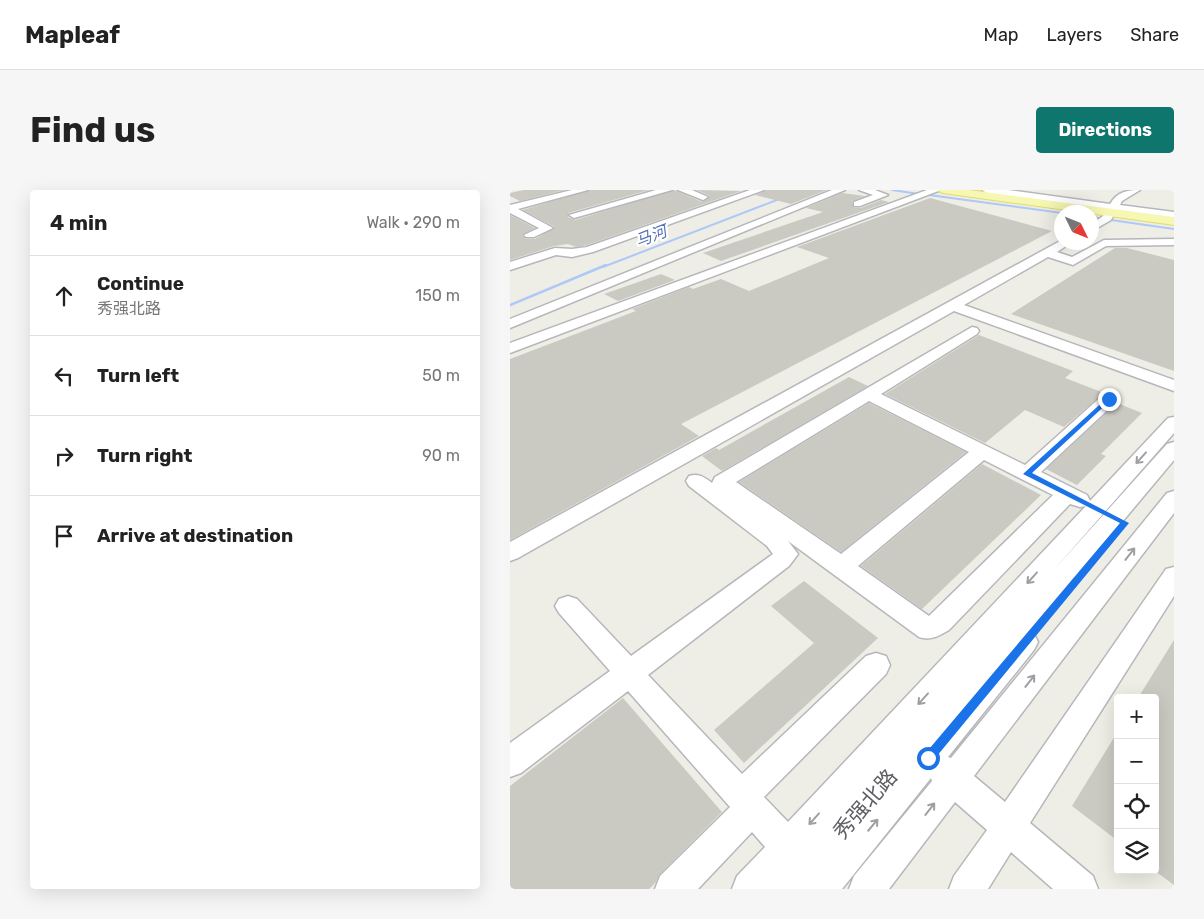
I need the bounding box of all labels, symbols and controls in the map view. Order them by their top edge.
text: Mapleaf [25,21,120,49]
text: Map [984,24,1019,46]
text: Layers [1047,24,1102,46]
text: Share [1130,24,1179,46]
button: Directions [1036,107,1174,153]
text: Find us [30,109,155,151]
north arrow [1054,205,1099,250]
text: 4 min [50,210,108,235]
text: Walk · 290 m [366,213,460,232]
water label: 马河 [633,220,672,251]
text: Continue [97,272,184,295]
icon: ahead [50,282,78,310]
text: 150 m [415,286,460,305]
text: 秀强北路 [97,299,161,318]
icon: left [50,362,78,390]
text: Turn left [97,364,179,387]
text: 50 m [422,366,460,385]
route end [1098,388,1121,411]
icon: right [50,442,78,470]
text: Turn right [97,444,192,467]
text: 90 m [422,446,460,465]
one-way arrow [1135,452,1147,465]
icon: arrive [50,522,78,550]
text: Arrive at destination [97,524,293,547]
one-way arrow [1125,547,1136,560]
one-way arrow [1026,572,1038,585]
one-way arrow [1024,675,1035,688]
one-way arrow [917,692,929,705]
map controls [1114,694,1159,874]
button: + [1114,694,1159,739]
button: − [1114,739,1159,784]
route start [917,747,940,770]
street label: 秀强北路 [828,764,902,844]
button: locate [1114,784,1159,829]
one-way arrow [924,803,935,816]
one-way arrow [808,813,819,826]
one-way arrow [867,818,879,831]
button: layers [1114,829,1159,874]

